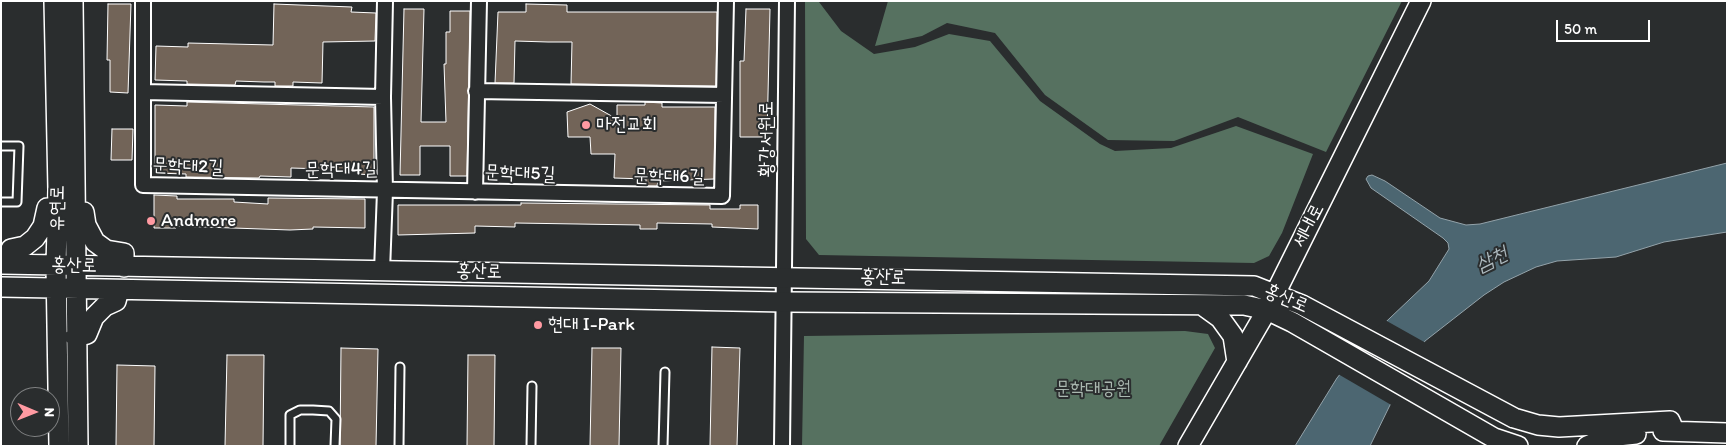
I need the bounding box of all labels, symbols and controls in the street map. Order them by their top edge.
scale bar [1558,10,1652,42]
text: 50 m [1564,20,1597,38]
street label: 황강서원로 [756,101,778,177]
place label: 마전교회 [596,114,657,136]
marker: 마전교회 [580,119,592,131]
street label: 문학대2길 [152,154,224,180]
street label: 문학대4길 [305,158,377,182]
street label: 문학대5길 [484,161,556,187]
street label: 문학대6길 [633,165,705,189]
street label: 유연로 [46,185,70,231]
street label: 세내로 [1288,200,1330,252]
place label: Andmore [161,210,236,232]
marker: Andmore [145,215,157,227]
water label: 삼천 [1472,242,1512,278]
street label: 홍산로 [51,254,97,278]
street label: 홍산로 [456,260,502,284]
street label: 홍산로 [860,266,906,290]
street label: 홍산로 [1260,280,1312,318]
place label: 현대 I-Park [548,314,635,336]
marker: 현대 I-Park [532,319,544,331]
park label: 문학대공원 [1055,378,1131,400]
north arrow [10,387,60,437]
text: N [41,407,58,417]

